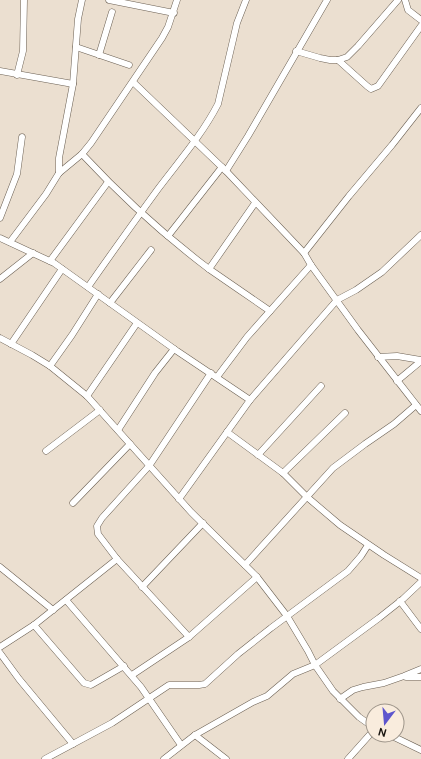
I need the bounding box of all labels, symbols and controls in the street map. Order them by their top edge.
north arrow [365,703,405,743]
text: N [376,725,388,740]

